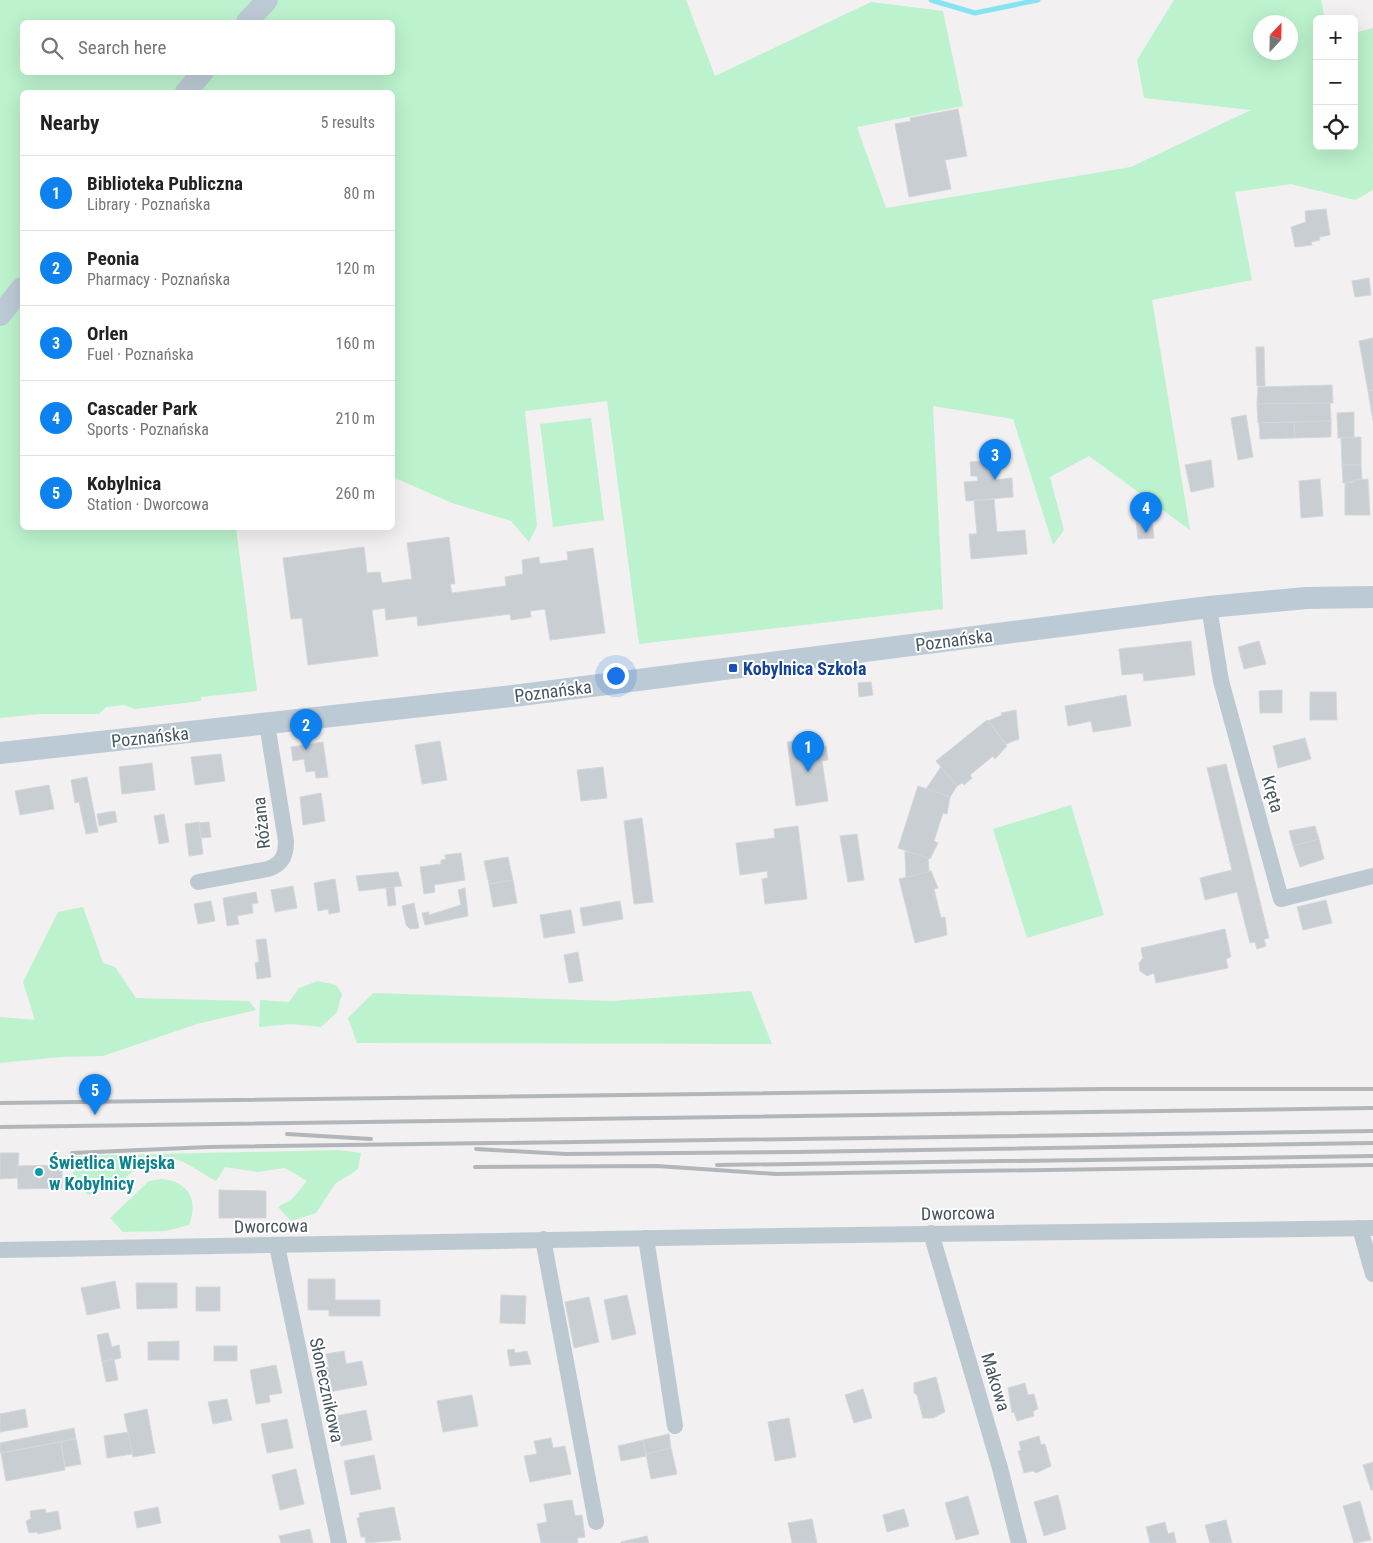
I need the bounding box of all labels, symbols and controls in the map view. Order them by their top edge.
north arrow [1253,15,1298,60]
map controls [1313,15,1358,150]
button: + [1313,15,1358,60]
search box [20,20,395,75]
icon: search [38,34,66,62]
text: Search here [78,36,166,59]
button: − [1313,60,1358,105]
button: locate [1313,105,1358,150]
text: Nearby [40,111,99,135]
text: 5 results [320,113,375,132]
text: Biblioteka Publiczna [87,172,243,195]
text: 1 [52,184,60,203]
text: 80 m [343,184,375,203]
text: Library · Poznańska [87,195,210,214]
text: Peonia [87,247,139,270]
text: 2 [52,259,60,278]
text: 120 m [336,259,375,278]
text: Pharmacy · Poznańska [87,270,230,289]
text: Orlen [87,322,128,345]
text: 3 [52,334,60,353]
text: 160 m [336,334,375,353]
text: Fuel · Poznańska [87,345,194,364]
text: Cascader Park [87,397,197,420]
text: 4 [52,409,60,428]
text: 210 m [336,409,375,428]
text: Sports · Poznańska [87,420,209,439]
pin: 3 [979,439,1011,480]
text: Kobylnica [87,472,161,495]
text: 5 [52,484,60,503]
text: 260 m [336,484,375,503]
pin: 4 [1130,492,1162,533]
text: Station · Dworcowa [87,495,209,514]
street label: Poznańska [914,625,994,655]
place label: Kobylnica Szkoła [743,658,866,679]
marker: Kobylnica Szkoła [727,662,739,674]
your location [603,663,629,689]
street label: Poznańska [513,676,593,706]
pin: 2 [290,709,322,750]
street label: Poznańska [110,722,190,752]
pin: 1 [792,731,824,772]
street label: Kręta [1258,773,1288,815]
street label: Różana [248,796,274,850]
pin: 5 [79,1074,111,1115]
place label: Świetlica Wiejska w Kobylnicy [49,1152,175,1194]
marker: Świetlica Wiejska w Kobylnicy [33,1166,45,1178]
street label: Dworcowa [921,1202,995,1224]
street label: Dworcowa [234,1215,308,1237]
street label: Słonecznikowa [306,1336,348,1444]
street label: Makowa [977,1350,1015,1414]

